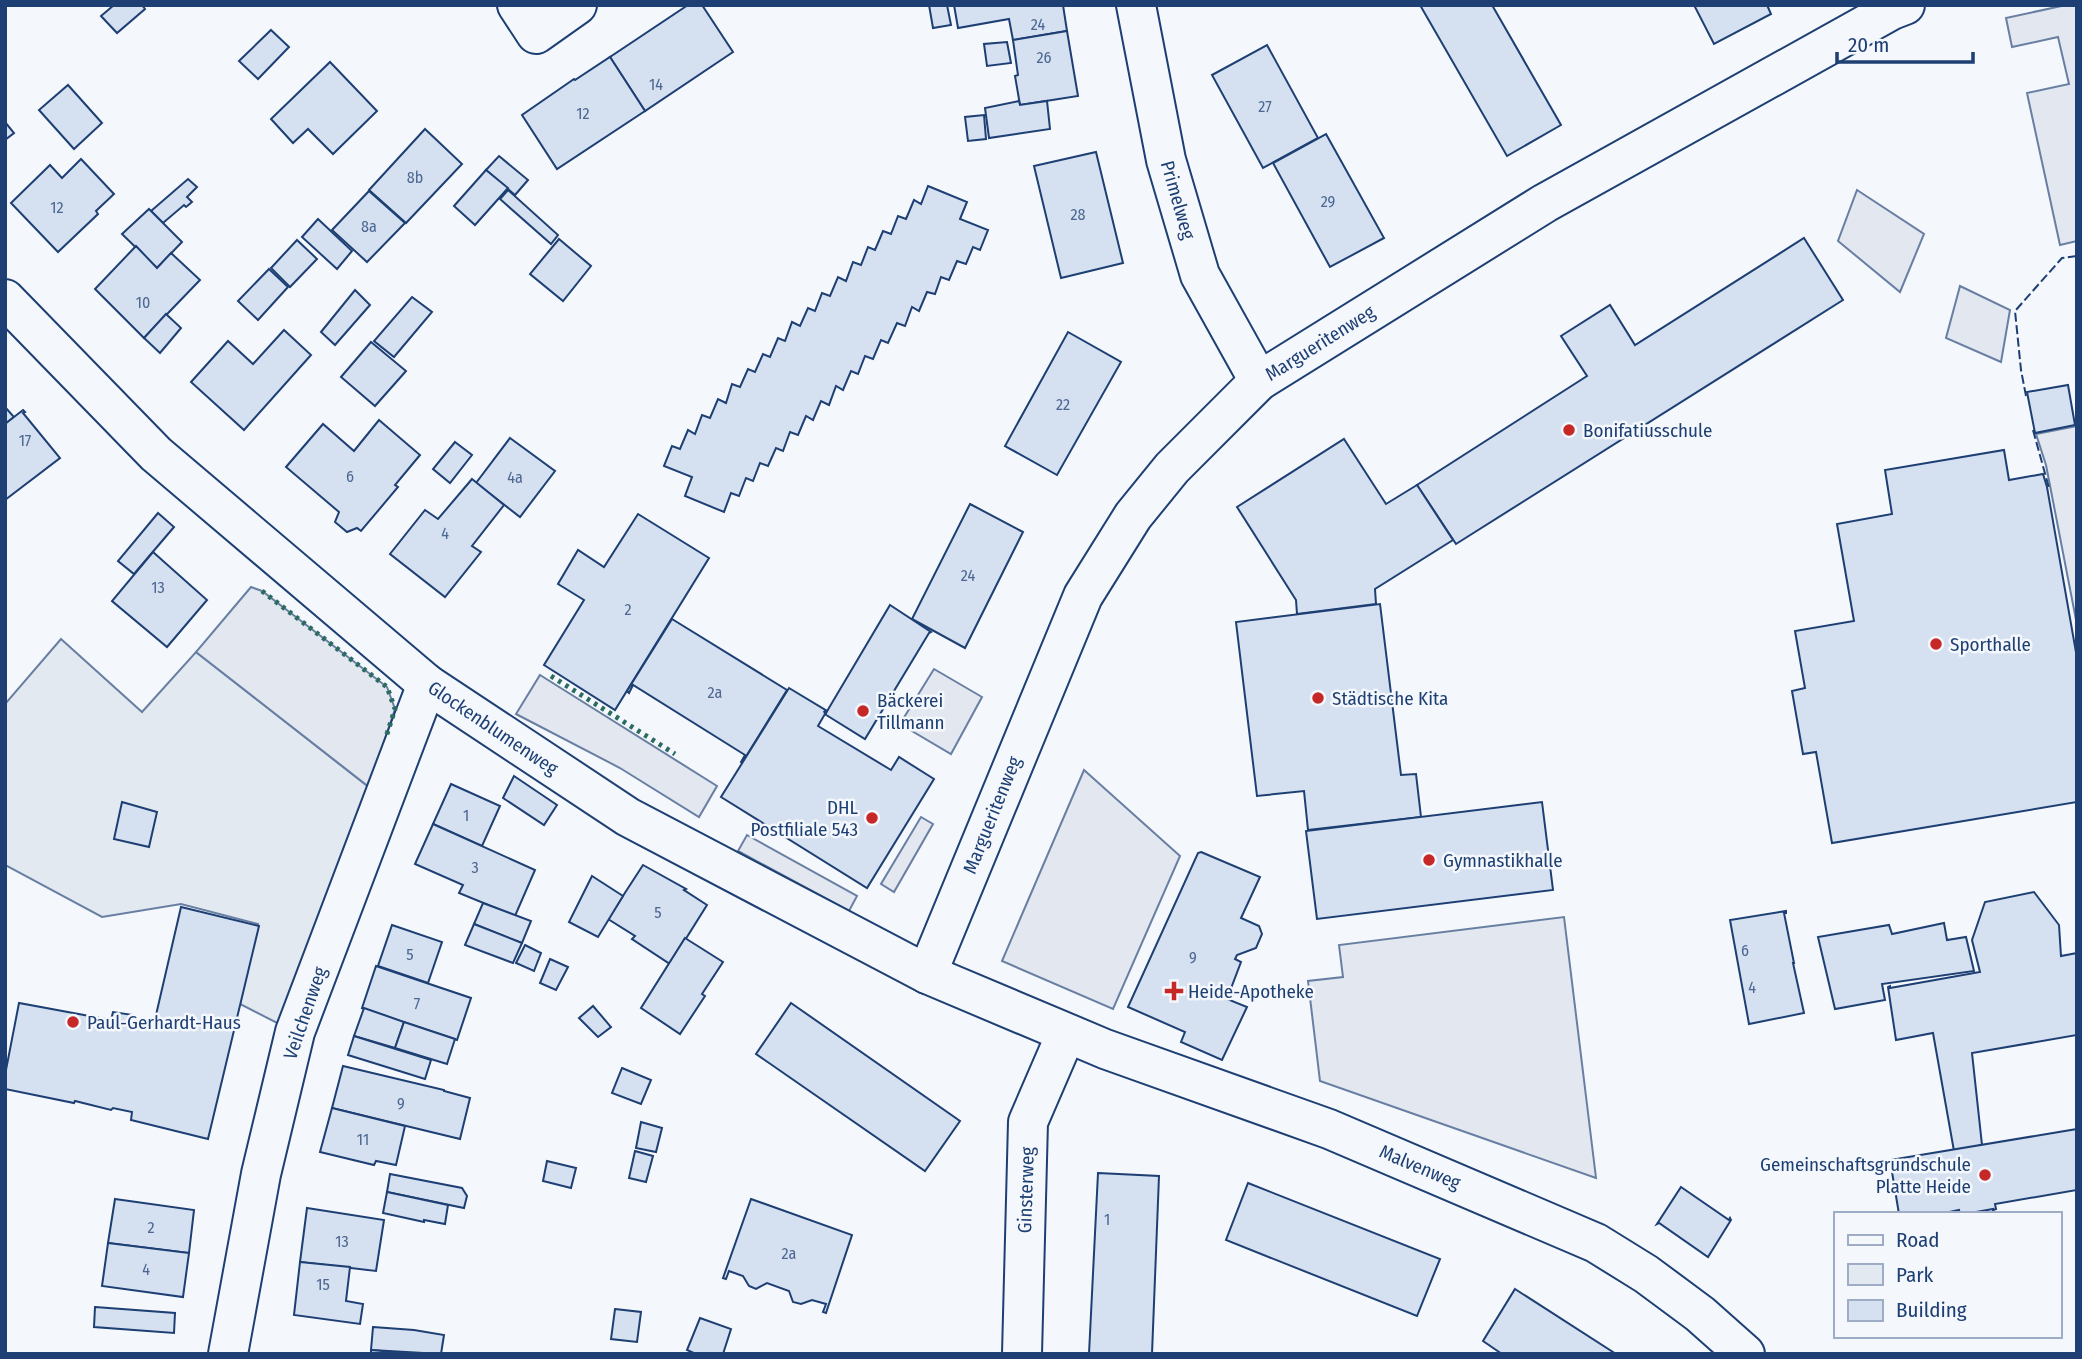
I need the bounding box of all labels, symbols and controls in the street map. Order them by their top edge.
house number: 24 [1031,15,1045,34]
scale bar [1837,21,1974,65]
text: 20 m [1848,32,1889,58]
house number: 26 [1037,48,1052,67]
house number: 14 [649,75,663,94]
house number: 27 [1258,97,1272,116]
house number: 12 [576,104,590,123]
street label: Primelweg [1156,158,1200,242]
house number: 8b [407,168,423,187]
house number: 29 [1321,192,1336,211]
house number: 12 [50,198,64,217]
house number: 28 [1070,205,1086,224]
house number: 8a [361,217,377,236]
house number: 10 [136,293,150,312]
street label: Margueritenweg [1261,300,1379,386]
house number: 22 [1056,395,1070,414]
place label: Bonifatiusschule [1583,419,1712,442]
marker: Bonifatiusschule [1561,422,1577,438]
house number: 17 [19,431,32,450]
house number: 6 [346,467,354,486]
house number: 4a [507,468,523,487]
house number: 4 [441,524,449,543]
house number: 24 [961,566,975,585]
house number: 13 [151,578,165,597]
house number: 2 [624,600,632,619]
place label: Sporthalle [1950,633,2031,656]
marker: Sporthalle [1928,636,1944,652]
street label: Glockenblumenweg [424,676,562,780]
house number: 2a [708,683,723,702]
place label: Städtische Kita [1332,687,1448,710]
place label: Bäckerei Tillmann [877,689,945,734]
marker: Städtische Kita [1310,690,1326,706]
marker: Bäckerei Tillmann [855,703,871,719]
street label: Margueritenweg [958,753,1026,877]
place label: DHL Postfiliale 543 [750,796,859,841]
house number: 1 [463,806,469,825]
marker: DHL Postfiliale 543 [864,810,880,826]
place label: Gymnastikhalle [1443,849,1563,872]
marker: Gymnastikhalle [1421,852,1437,868]
house number: 3 [471,858,479,877]
house number: 5 [654,903,662,922]
house number: 6 [1741,941,1749,960]
house number: 5 [406,945,414,964]
house number: 9 [1189,948,1197,967]
street label: Veilchenweg [278,964,332,1062]
house number: 4 [1748,978,1756,997]
place label: Heide-Apotheke [1188,980,1314,1003]
marker: Heide-Apotheke [1166,983,1182,999]
house number: 7 [414,994,421,1013]
place label: Paul-Gerhardt-Haus [87,1011,241,1034]
marker: Paul-Gerhardt-Haus [65,1014,81,1030]
house number: 9 [397,1094,405,1113]
house number: 11 [357,1130,369,1149]
street label: Malvenweg [1376,1140,1464,1194]
street label: Ginsterweg [1013,1146,1039,1234]
place label: Gemeinschaftsgrundschule Platte Heide [1760,1153,1971,1198]
marker: Gemeinschaftsgrundschule Platte Heide [1977,1167,1993,1183]
house number: 1 [1104,1210,1110,1229]
legend [1834,1212,2061,1338]
house number: 2 [147,1218,155,1237]
text: Road [1896,1227,1940,1253]
house number: 13 [335,1232,349,1251]
house number: 2a [782,1244,797,1263]
house number: 4 [142,1260,150,1279]
text: Park [1896,1262,1934,1288]
house number: 15 [316,1275,330,1294]
text: Building [1896,1297,1967,1323]

